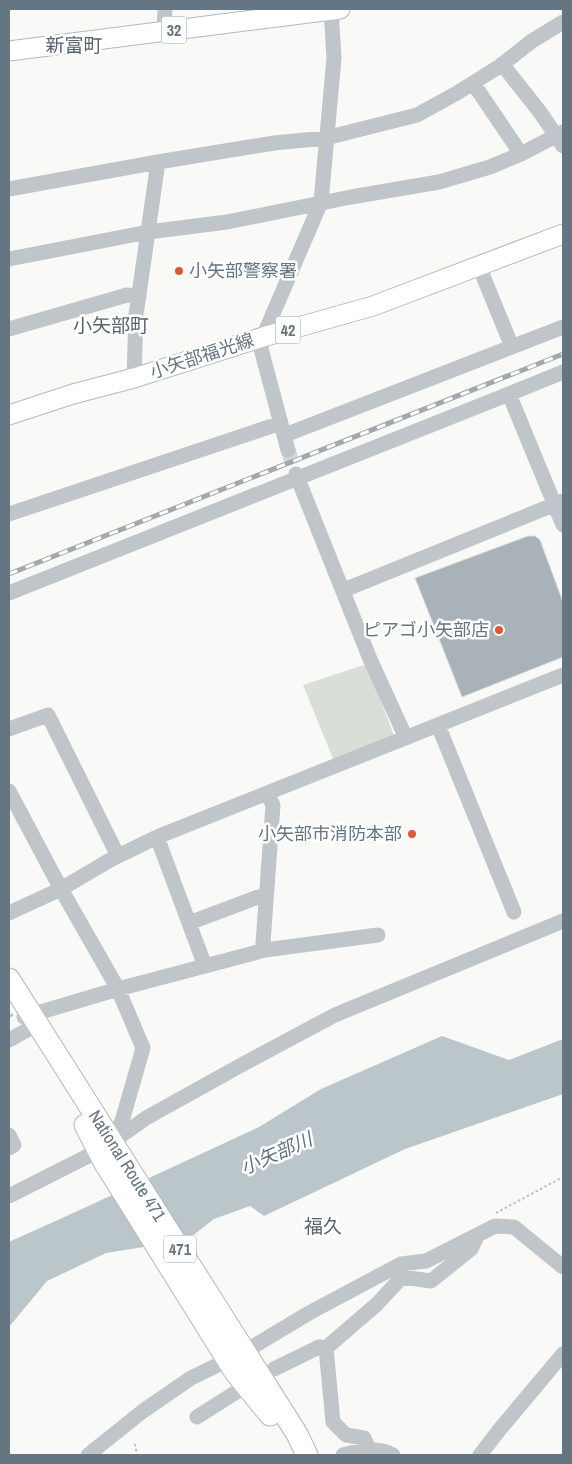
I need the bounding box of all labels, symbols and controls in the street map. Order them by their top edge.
road number: 32 [162,16,186,44]
district label: 新富町 [45,32,103,58]
place label: 小矢部警察署 [189,258,297,283]
marker: 小矢部警察署 [173,265,185,277]
district label: 小矢部町 [73,312,149,338]
road number: 42 [276,316,300,344]
street label: 小矢部福光線 [147,327,257,384]
place label: ピアゴ小矢部店 [363,617,489,642]
marker: ピアゴ小矢部店 [493,624,505,636]
place label: 小矢部市消防本部 [258,821,402,846]
marker: 小矢部市消防本部 [406,828,418,840]
street label: National Route 471 [83,1105,173,1227]
water label: 小矢部川 [236,1125,318,1180]
district label: 福久 [304,1213,342,1239]
road number: 471 [164,1236,196,1262]

